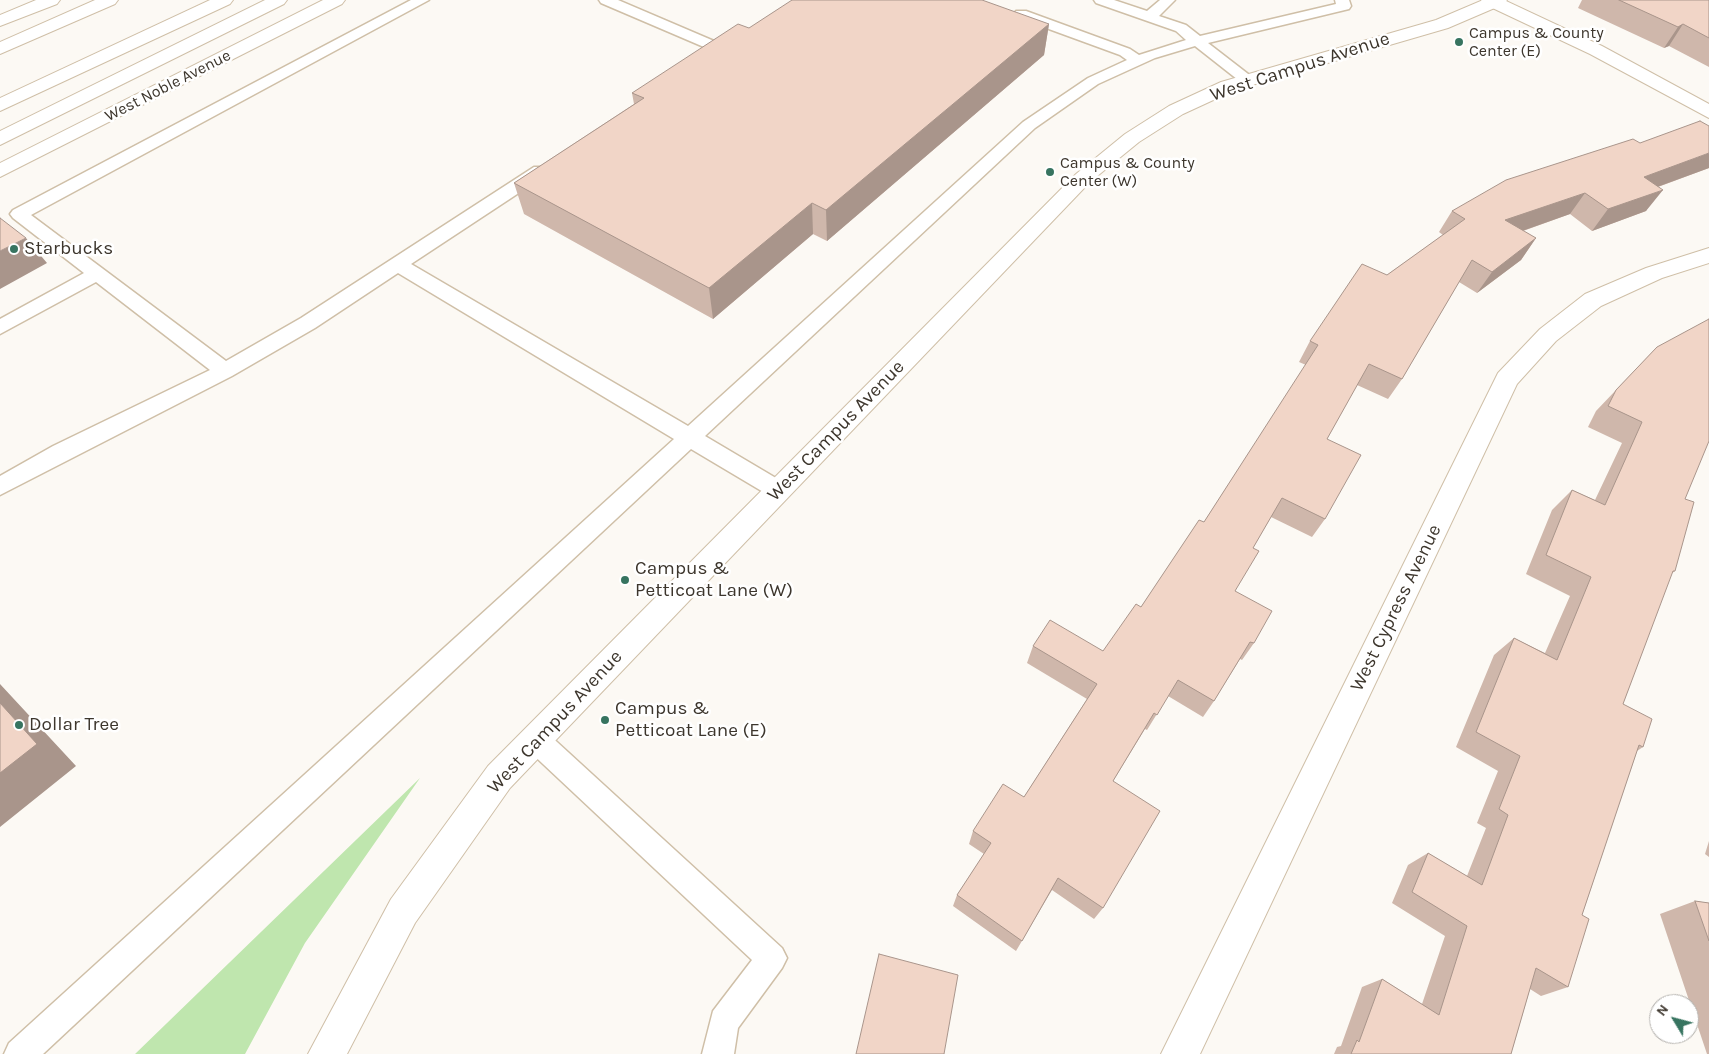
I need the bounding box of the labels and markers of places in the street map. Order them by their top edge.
place label: Campus & County Center (E) [1469,23,1604,61]
marker: Campus & County Center (E) [1453,36,1465,48]
place label: Campus & County Center (W) [1060,153,1195,191]
marker: Campus & County Center (W) [1044,166,1056,178]
place label: Starbucks [24,238,113,260]
marker: Starbucks [8,243,20,255]
place label: Campus & Petticoat Lane (W) [635,558,793,602]
marker: Campus & Petticoat Lane (W) [619,574,631,586]
place label: Campus & Petticoat Lane (E) [615,698,767,742]
place label: Dollar Tree [29,714,119,736]
marker: Campus & Petticoat Lane (E) [599,714,611,726]
marker: Dollar Tree [13,719,25,731]

